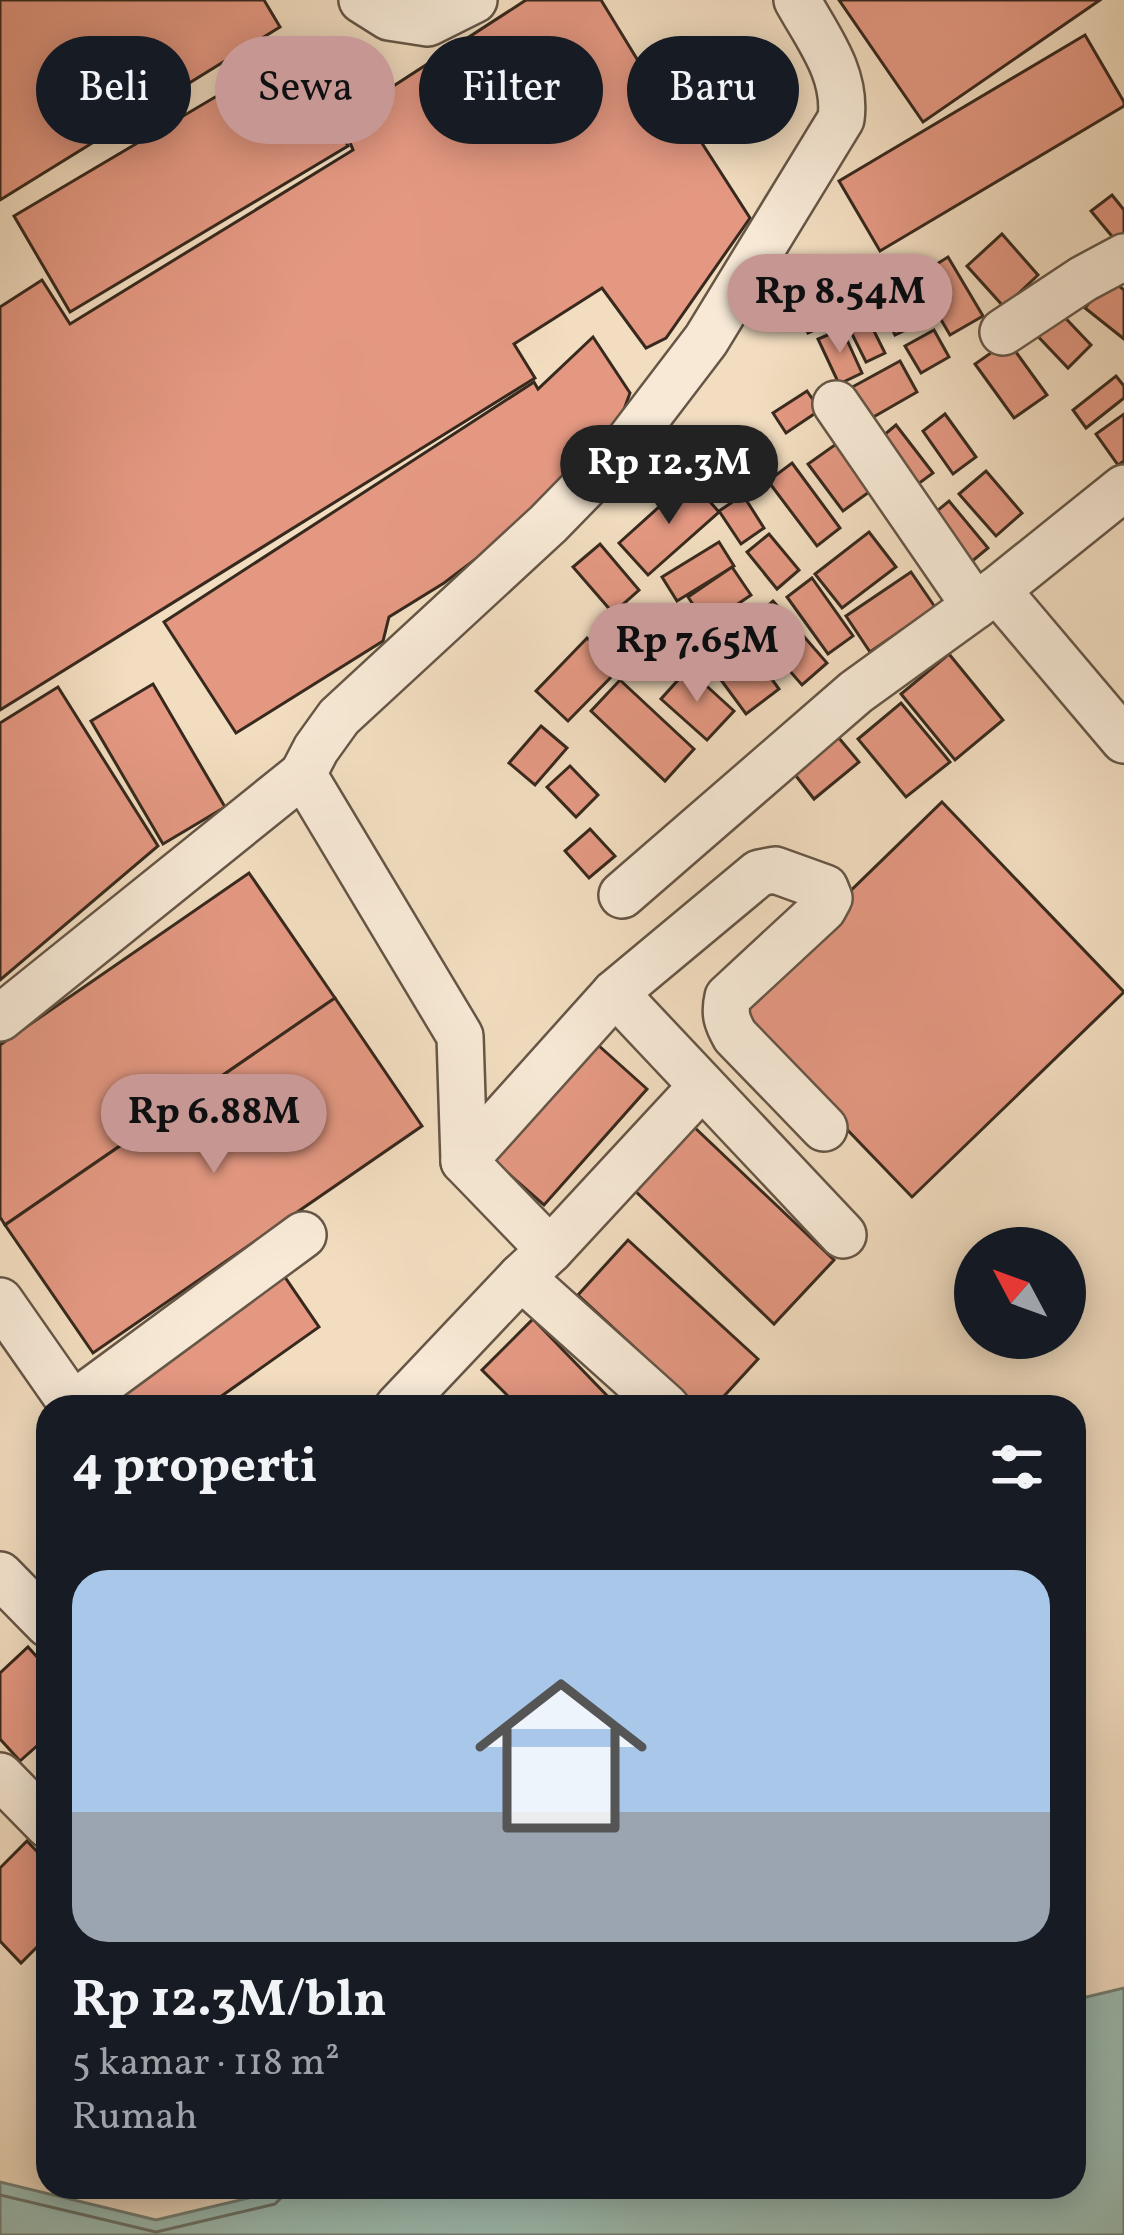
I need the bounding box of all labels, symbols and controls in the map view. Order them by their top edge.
chip: Beli [36,36,191,144]
chip: Sewa [215,36,395,144]
chip: Filter [419,36,603,144]
chip: Baru [627,36,799,144]
pin: Rp 8.54M [716,254,964,356]
text: Rp 8.54M [754,266,926,320]
pin: Rp 12.3M [545,425,793,527]
text: Rp 12.3M [587,437,751,491]
pin: Rp 7.65M [573,603,821,705]
text: Rp 7.65M [615,615,779,669]
pin: Rp 6.88M [90,1074,338,1176]
text: Rp 6.88M [128,1086,300,1140]
north arrow [954,1227,1086,1359]
map controls [954,1227,1086,1359]
text: 4 properti [72,1432,318,1503]
icon: filters [984,1434,1050,1500]
icon: home [453,1648,669,1864]
text: Rp 12.3M/bln [72,1966,387,2037]
text: 5 kamar · 118 m² [72,2037,340,2091]
text: Rumah [72,2091,198,2145]

